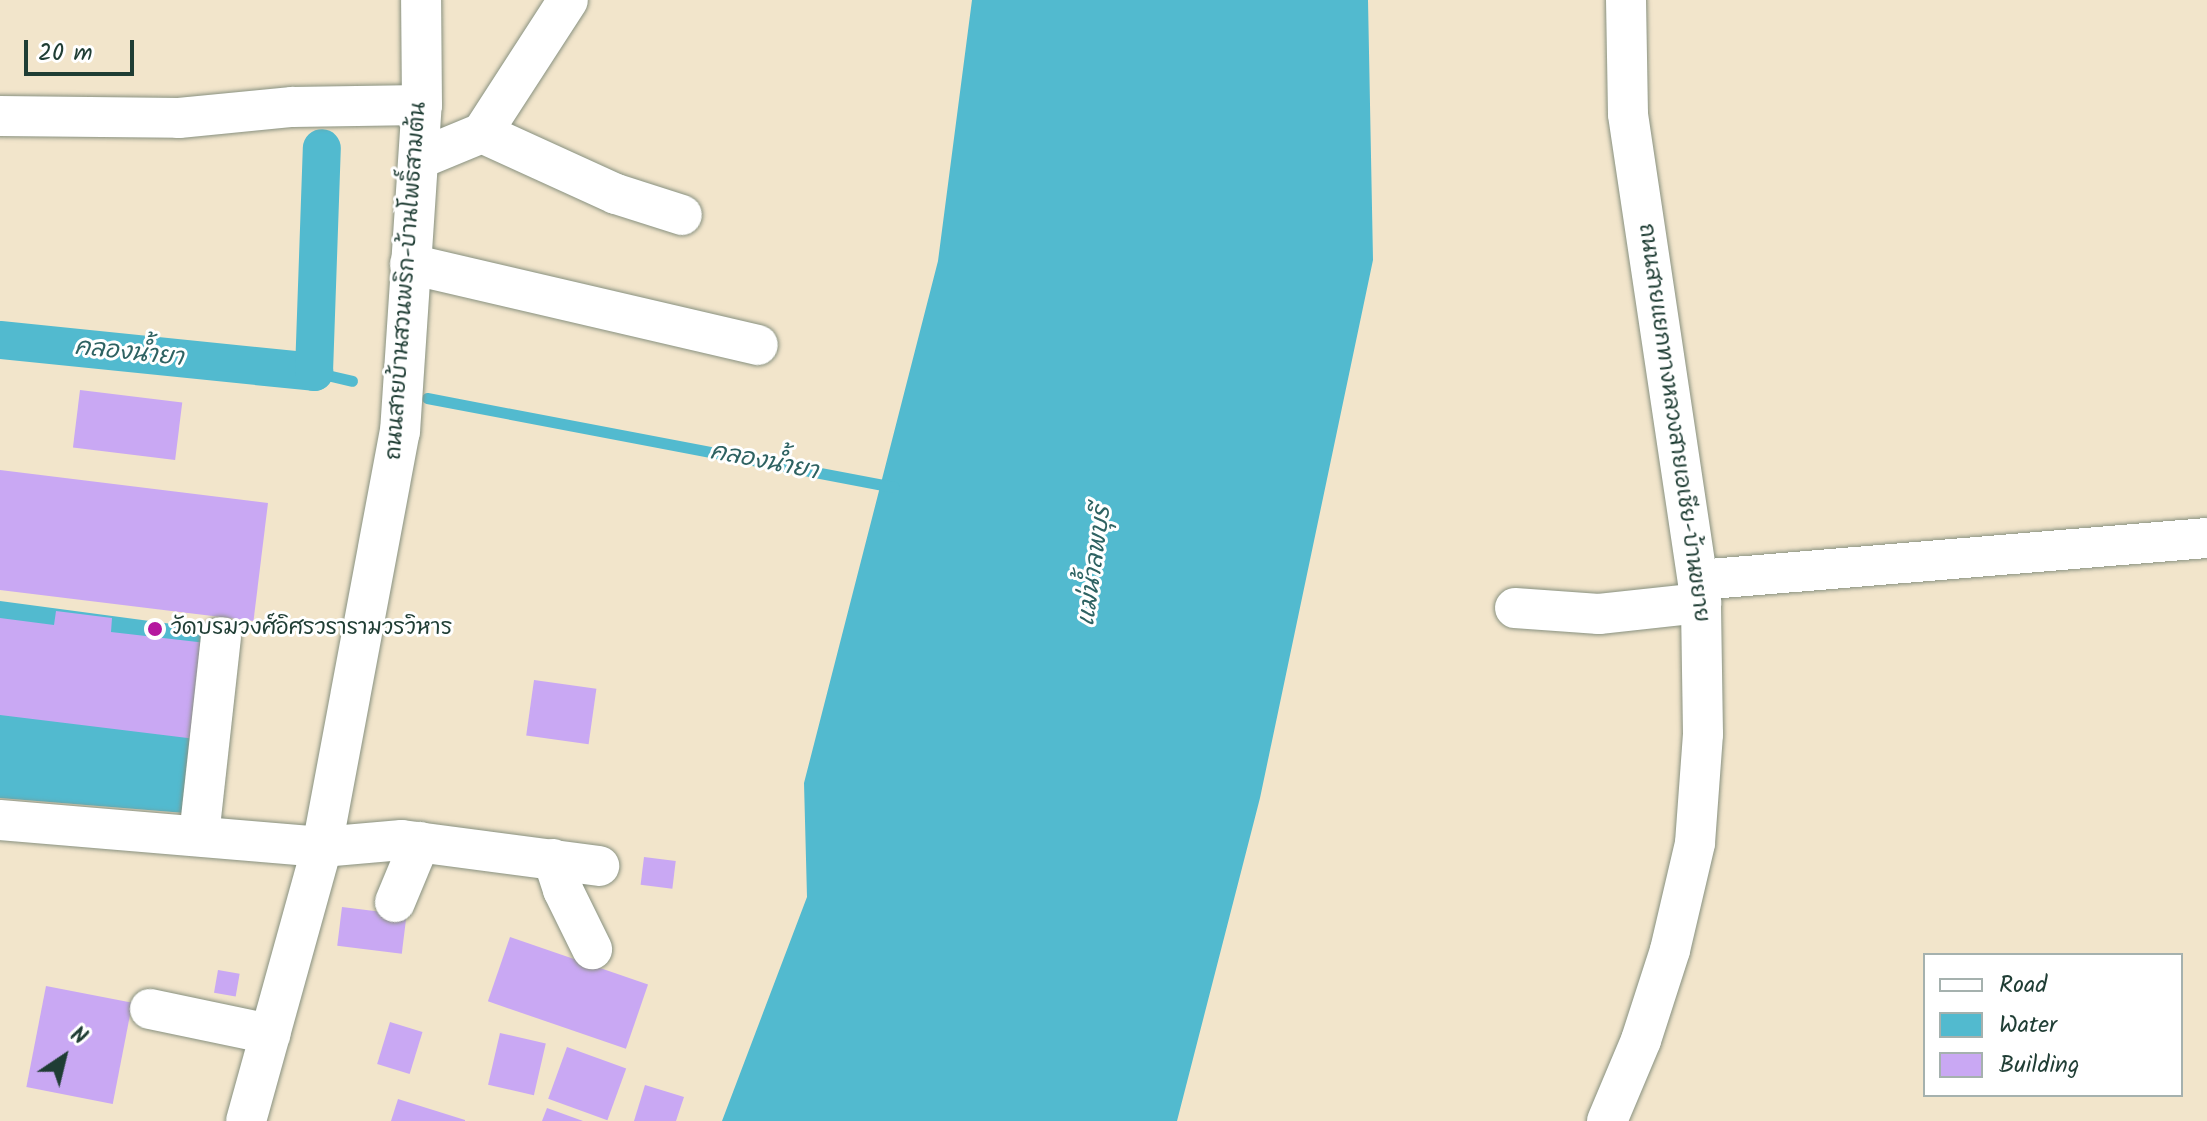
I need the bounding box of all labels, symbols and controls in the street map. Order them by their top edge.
scale bar [28,24,138,74]
text: 20 m [38,34,93,73]
street label: ถนนสายบ้านสวนพริก-บ้านโพธิ์สามต้น [381,101,433,461]
street label: ถนนสายแยกทางหลวงสายเอเชีย-บ้านขยาย [1632,222,1714,624]
water label: คลองน้ำยา [73,333,185,373]
water label: คลองน้ำยา [708,437,820,487]
water label: แม่น้ำลพบุรี [1072,504,1118,628]
place label: วัดบรมวงศ์อิศรวรารามวรวิหาร [171,616,452,642]
marker: วัดบรมวงศ์อิศรวรารามวรวิหาร [146,620,164,638]
legend [1923,953,2183,1097]
text: Road [1999,966,2047,1005]
text: Water [1999,1006,2057,1045]
north arrow [24,1017,104,1097]
text: N [62,1019,94,1055]
text: Building [1999,1046,2079,1085]

